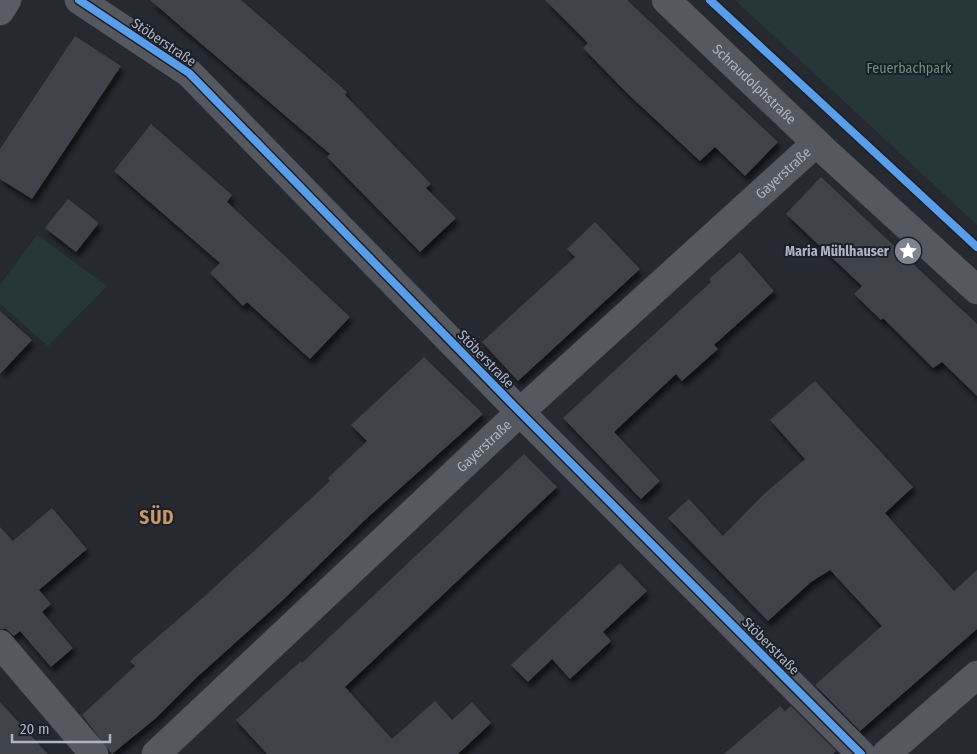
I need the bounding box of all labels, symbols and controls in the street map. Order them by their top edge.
street label: Stöberstraße [128,15,199,70]
street label: Schraudolphstraße [709,41,799,128]
park label: Feuerbachpark [867,60,952,77]
street label: Gayerstraße [752,144,815,203]
place icon: Maria Mühlhauser [893,236,923,266]
place label: Maria Mühlhauser [785,243,890,260]
street label: Stöberstraße [454,327,518,392]
street label: Gayerstraße [453,416,515,476]
district label: SÜD [139,505,175,529]
street label: Stöberstraße [738,614,803,679]
scale bar [12,712,110,744]
text: 20 m [20,720,50,738]

